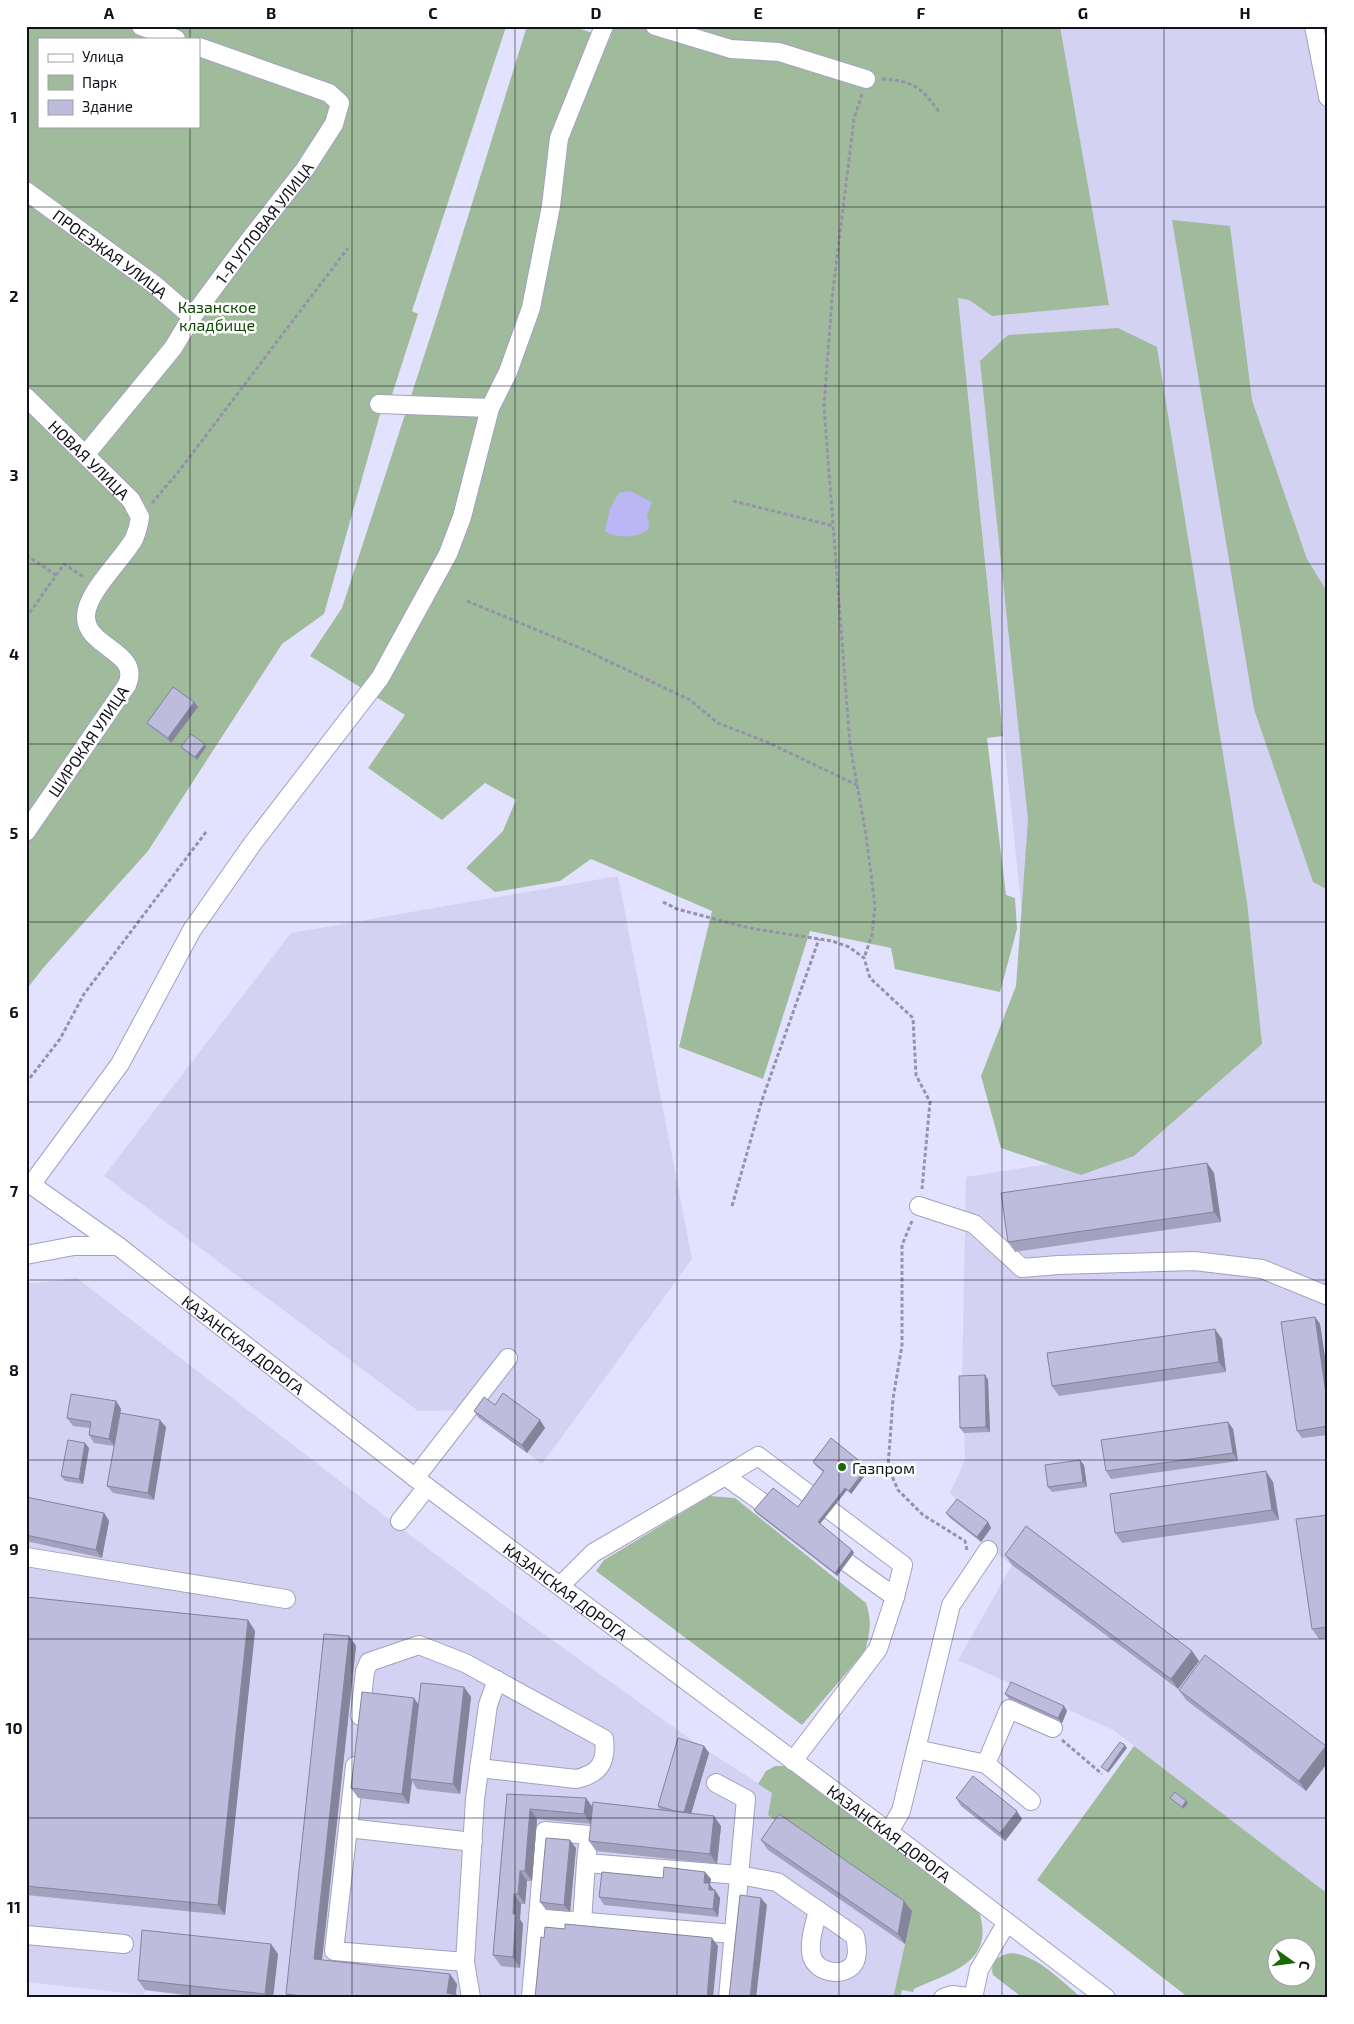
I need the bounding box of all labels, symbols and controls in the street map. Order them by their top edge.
text: A [104,3,115,22]
text: B [266,3,276,22]
text: C [428,3,438,22]
text: D [591,3,602,22]
text: E [753,3,763,22]
text: F [917,3,926,22]
text: G [1078,3,1088,22]
text: H [1239,3,1251,22]
legend [38,38,200,128]
text: Улица [82,47,124,65]
text: Парк [82,73,117,91]
text: Здание [82,97,133,115]
text: 1 [11,107,17,126]
street label: 1-Я УГЛОВАЯ УЛИЦА [211,158,316,287]
street label: ПРОЕЗЖАЯ УЛИЦА [50,205,172,301]
text: 2 [9,286,19,305]
park label: Казанское кладбище [178,297,256,334]
street label: НОВАЯ УЛИЦА [45,416,134,503]
text: 3 [9,465,19,484]
text: 4 [9,644,19,663]
street label: ШИРОКАЯ УЛИЦА [44,682,132,800]
text: 5 [10,823,19,842]
text: 6 [9,1002,19,1021]
text: 7 [10,1181,19,1200]
street label: КАЗАНСКАЯ ДОРОГА [179,1290,309,1398]
text: 8 [9,1360,19,1379]
place label: Газпром [852,1458,915,1477]
marker: Газпром [836,1461,848,1473]
street label: КАЗАНСКАЯ ДОРОГА [500,1538,632,1643]
text: 9 [9,1539,19,1558]
text: 10 [5,1718,23,1737]
street label: КАЗАНСКАЯ ДОРОГА [824,1780,955,1886]
text: 11 [7,1897,21,1916]
north arrow [1266,1936,1316,1986]
text: С [1296,1959,1314,1971]

